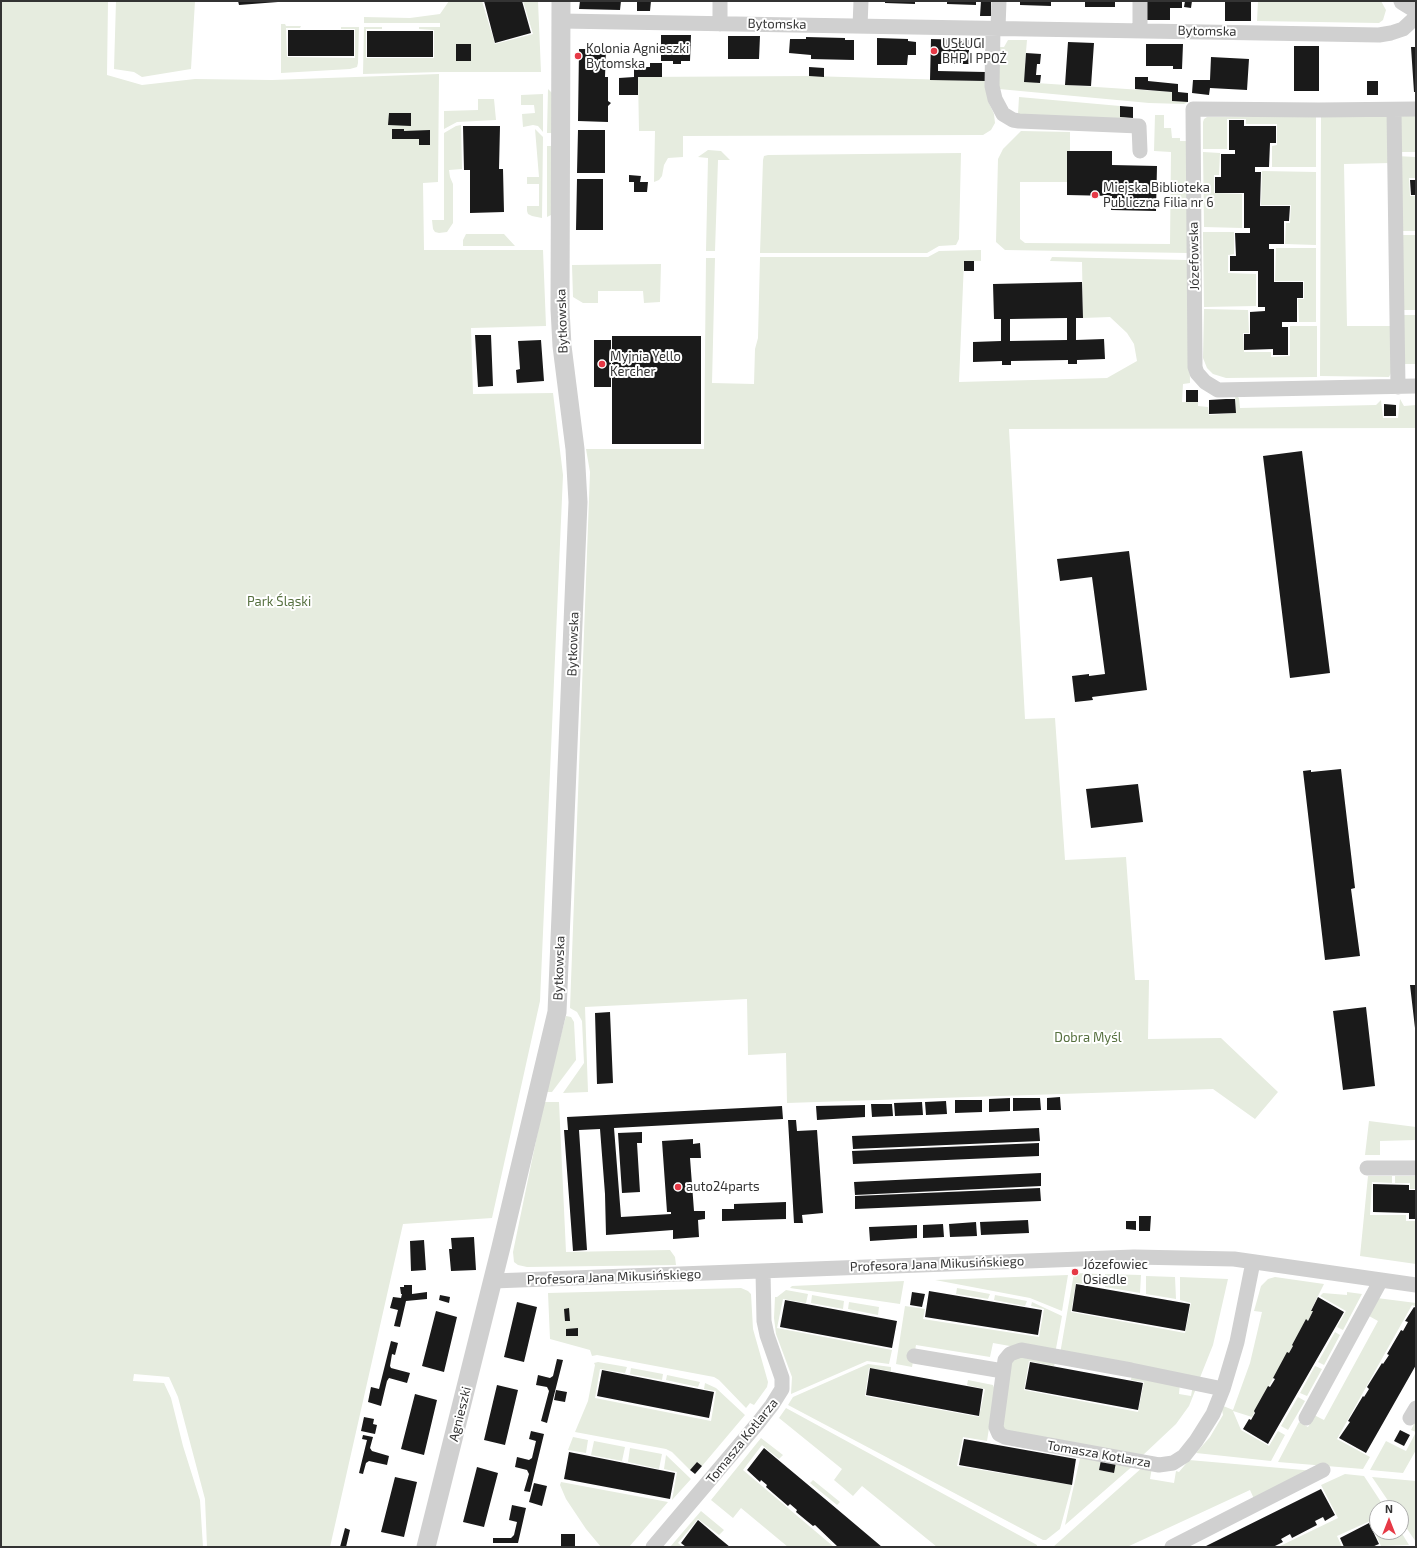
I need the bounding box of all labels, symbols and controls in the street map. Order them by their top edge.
street label: Bytomska [747,16,807,32]
street label: Bytomska [1177,23,1237,39]
place label: USŁUGI BHP I PPOŻ [942,36,1007,67]
place label: Kolonia Agnieszki Bytomska [586,41,689,72]
marker: USŁUGI BHP I PPOŻ [929,46,939,56]
marker: Kolonia Agnieszki Bytomska [573,51,583,61]
place label: Miejska Biblioteka Publiczna Filia nr 6 [1103,180,1214,211]
marker: Miejska Biblioteka Publiczna Filia nr 6 [1090,190,1100,200]
street label: Józefowska [1186,222,1202,290]
street label: Bytkowska [553,288,571,354]
place label: Myjnia Yello Kercher [610,349,681,380]
marker: Myjnia Yello Kercher [597,359,607,369]
park label: Park Śląski [247,594,311,610]
street label: Bytkowska [564,611,582,677]
street label: Bytkowska [550,935,568,1001]
park label: Dobra Myśl [1054,1030,1122,1046]
place label: auto24parts [686,1179,760,1195]
marker: auto24parts [673,1182,683,1192]
street label: Profesora Jana Mikusińskiego [850,1253,1024,1275]
place label: Józefowiec Osiedle [1083,1257,1148,1288]
street label: Profesora Jana Mikusińskiego [527,1266,701,1288]
marker: Józefowiec Osiedle [1070,1267,1080,1277]
street label: Agnieszki [446,1385,474,1443]
street label: Tomasza Kotlarza [703,1395,781,1487]
street label: Tomasza Kotlarza [1046,1437,1152,1471]
north arrow [1369,1500,1409,1540]
text: N [1385,1502,1393,1515]

